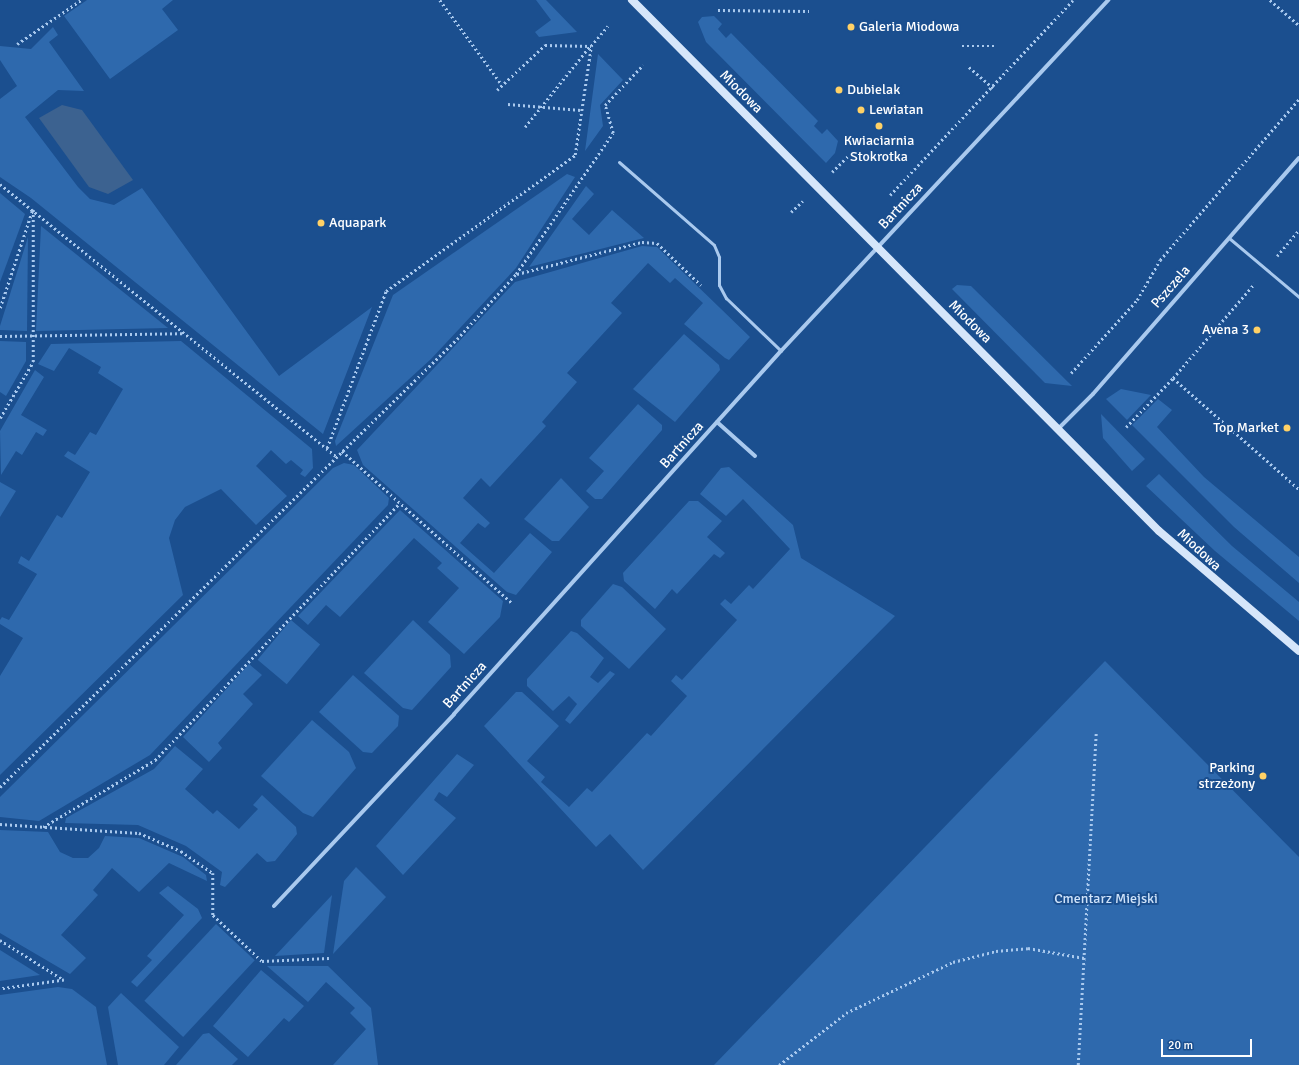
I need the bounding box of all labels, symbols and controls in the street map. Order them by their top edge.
place label: Galeria Miodowa [859,19,959,35]
marker: Galeria Miodowa [846,22,856,32]
street label: Miodowa [716,67,766,117]
place label: Dubielak [847,82,900,98]
marker: Dubielak [834,85,844,95]
place label: Lewiatan [869,102,923,118]
marker: Lewiatan [856,105,866,115]
marker: Kwiaciarnia Stokrotka [874,121,884,131]
place label: Kwiaciarnia Stokrotka [844,133,914,166]
street label: Bartnicza [875,179,927,233]
place label: Aquapark [329,215,386,231]
marker: Aquapark [316,218,326,228]
street label: Pszczela [1148,262,1194,312]
street label: Miodowa [945,297,995,347]
place label: Avena 3 [1202,322,1249,338]
marker: Avena 3 [1252,325,1262,335]
street label: Bartnicza [657,418,707,472]
place label: Top Market [1213,420,1279,436]
marker: Top Market [1282,423,1292,433]
street label: Miodowa [1174,525,1224,575]
street label: Bartnicza [440,658,490,712]
place label: Parking strzeżony [1198,760,1255,792]
marker: Parking strzeżony [1258,771,1268,781]
park label: Cmentarz Miejski [1054,891,1158,907]
scale bar [1163,1031,1254,1057]
text: 20 m [1168,1038,1193,1053]

